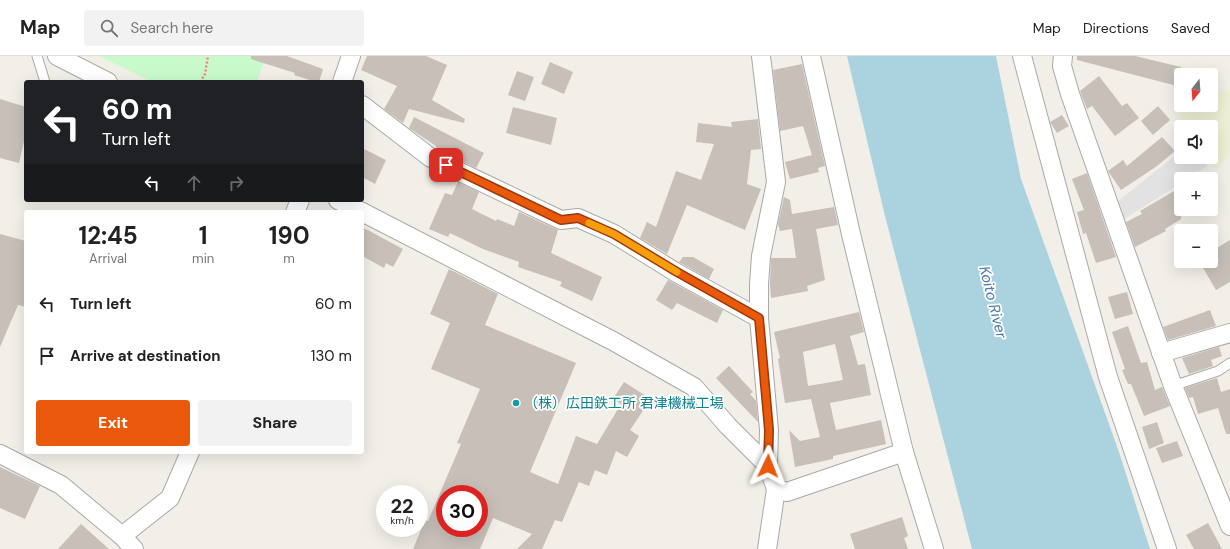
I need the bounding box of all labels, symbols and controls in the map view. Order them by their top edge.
search box [84,10,364,46]
text: Map [20,15,60,40]
icon: search [98,17,120,39]
text: Search here [130,18,213,38]
text: Map [1033,19,1061,37]
text: Directions [1083,19,1149,37]
text: Saved [1171,19,1210,37]
north arrow [1174,68,1218,112]
map controls [1174,68,1218,268]
text: 60 m [102,91,172,128]
icon: left [36,96,88,148]
button: sound [1174,120,1218,164]
text: Turn left [102,127,171,151]
pin [429,148,463,182]
icon: arrive [435,154,457,176]
icon: left [141,172,163,194]
icon: ahead [183,172,205,194]
icon: right [225,172,247,194]
button: + [1174,172,1218,216]
text: 12:45 [78,220,138,251]
text: 1 [199,220,208,251]
text: 190 [269,220,310,251]
button: − [1174,224,1218,268]
text: Arrival [89,250,127,267]
text: min [192,250,214,267]
text: m [283,250,295,267]
water label: Koito River [974,264,1012,341]
icon: left [36,293,58,315]
text: Turn left [70,294,131,314]
text: 60 m [315,294,352,314]
icon: arrive [36,345,58,367]
text: Arrive at destination [70,346,221,366]
text: 130 m [311,346,352,366]
place label: （株）広田鉄工所 君津機械工場 [524,394,724,412]
marker: （株）広田鉄工所 君津機械工場 [511,398,521,408]
button: Exit [36,400,190,446]
button: Share [198,400,352,446]
position arrow [747,445,789,487]
speed limit sign: 30 [436,485,488,537]
text: 22 [390,493,414,519]
text: km/h [390,514,414,527]

